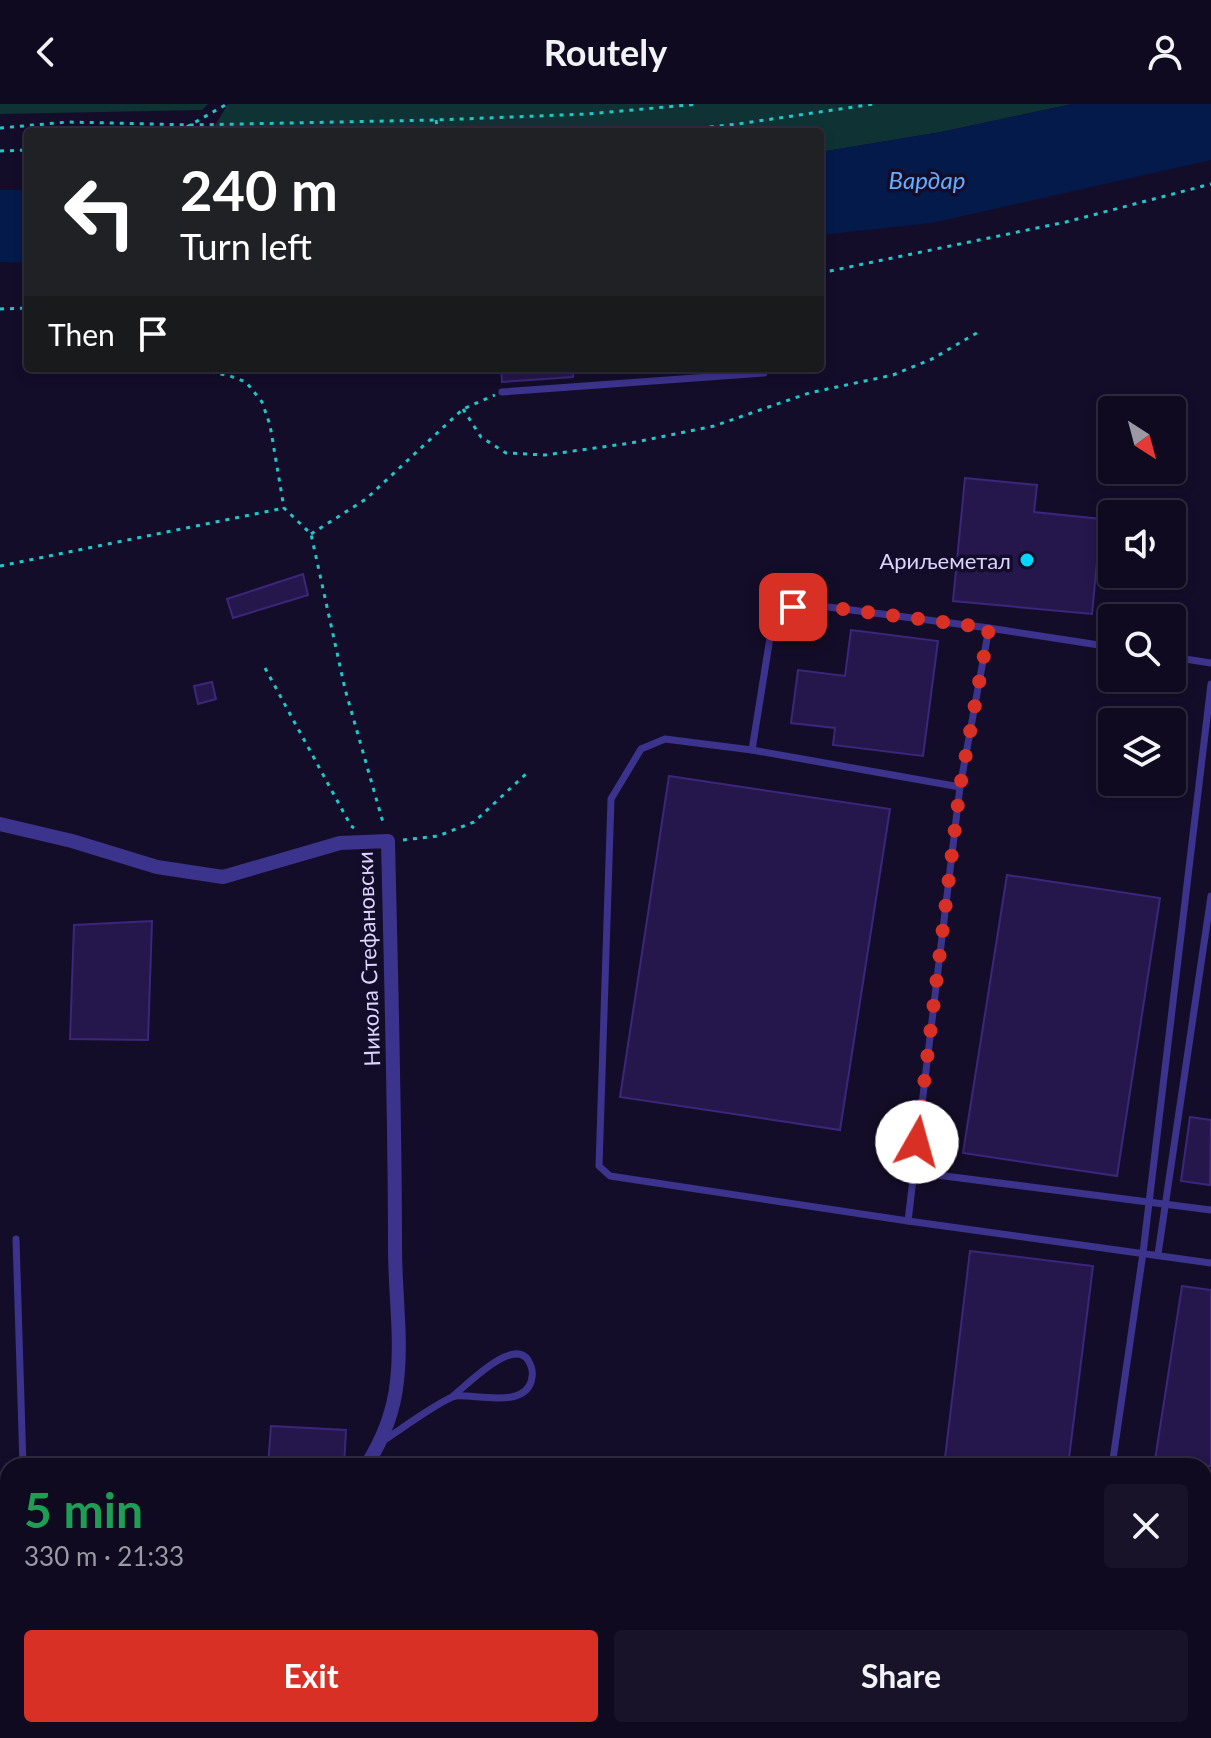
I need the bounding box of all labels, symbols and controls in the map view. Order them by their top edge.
icon: back [24,30,68,74]
text: Routely [544,30,667,74]
icon: person [1143,30,1187,74]
text: 240 m [180,156,338,223]
icon: left [48,160,152,264]
water label: Вардар [889,165,965,194]
text: Turn left [180,224,312,268]
icon: arrive [131,312,175,356]
text: Then [48,316,115,352]
north arrow [1098,396,1186,484]
map controls [1098,396,1186,796]
button: sound [1098,500,1186,588]
place label: Ариљеметал [879,547,1011,574]
marker: Ариљеметал [1018,551,1036,569]
pin [759,573,827,641]
icon: arrive [771,585,815,629]
button: search [1098,604,1186,692]
button: layers [1098,708,1186,796]
street label: Никола Стефановски [351,851,385,1067]
position arrow [875,1100,959,1184]
text: 5 min [24,1481,143,1538]
button: close [1104,1484,1188,1568]
text: 330 m · 21:33 [24,1540,184,1572]
button: Exit [24,1630,598,1722]
button: Share [614,1630,1188,1722]

